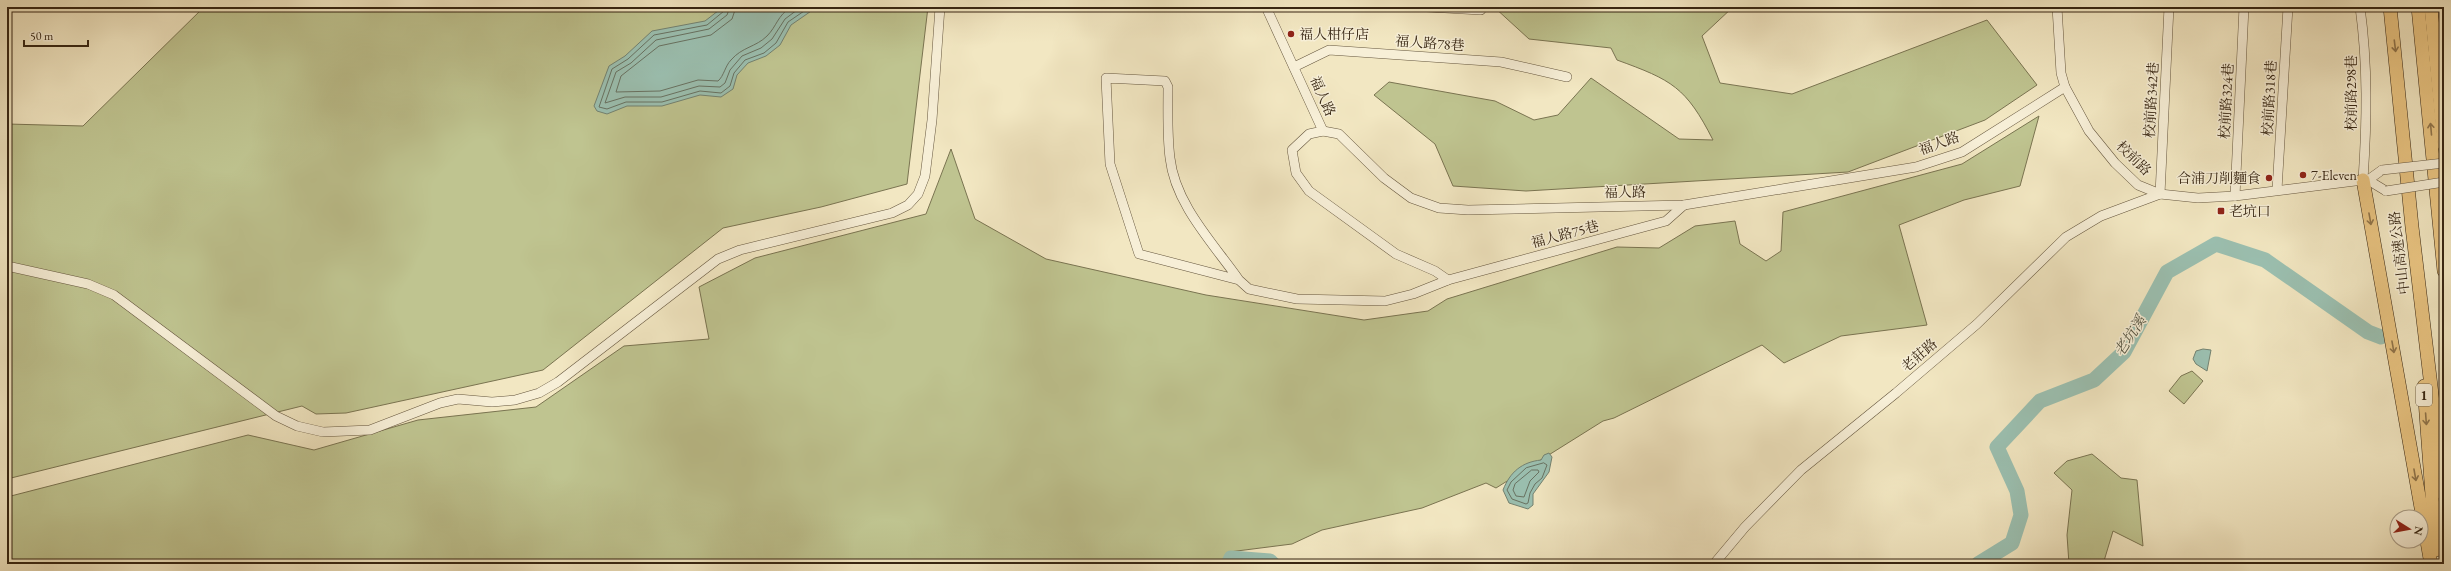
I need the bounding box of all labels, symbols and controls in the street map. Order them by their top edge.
scale bar [24,22,88,48]
place label: 福人柑仔店 [1299,25,1369,43]
text: 50 m [30,28,54,44]
marker: 福人柑仔店 [1286,29,1296,39]
street label: 福人路78巷 [1395,32,1465,54]
one-way arrow [2391,39,2399,52]
street label: 校前路298巷 [2342,55,2360,131]
street label: 校前路318巷 [2258,59,2280,137]
street label: 校前路342巷 [2140,61,2162,139]
street label: 校前路324巷 [2215,62,2237,140]
street label: 福人路 [1306,73,1340,119]
one-way arrow [2427,123,2435,136]
street label: 福人路 [1916,127,1962,159]
street label: 校前路 [2113,137,2155,179]
place label: 7-Eleven [2311,166,2358,184]
place label: 合浦刀削麵食 [2177,169,2261,187]
marker: 7-Eleven [2298,170,2308,180]
marker: 合浦刀削麵食 [2264,173,2274,183]
street label: 福人路 [1604,183,1646,201]
place label: 老坑口 [2229,202,2271,220]
marker: 老坑口 [2216,206,2226,216]
street label: 中山高速公路 [2385,210,2413,296]
one-way arrow [2366,212,2374,225]
street label: 福人路75巷 [1529,216,1601,252]
water label: 老坑溪 [2109,310,2151,360]
street label: 老莊路 [1897,334,1941,376]
one-way arrow [2389,340,2397,353]
road number: 1 [2416,384,2432,406]
one-way arrow [2423,412,2430,425]
one-way arrow [2412,468,2420,481]
north arrow [2389,509,2429,549]
text: N [2411,525,2427,537]

